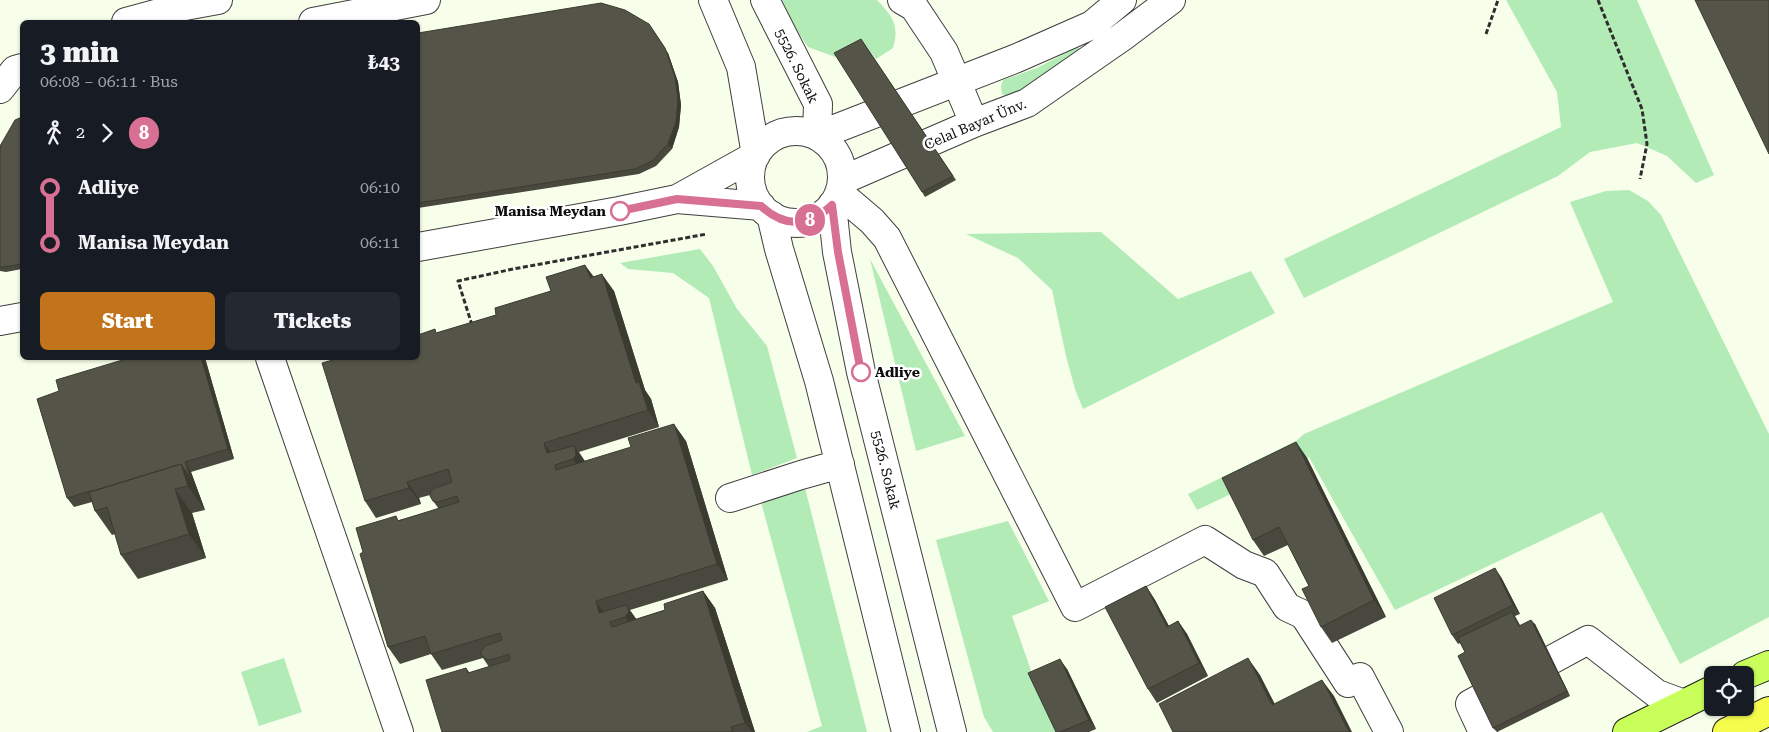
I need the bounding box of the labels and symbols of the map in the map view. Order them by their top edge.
street label: 5526. Sokak [772,26,822,106]
street label: Celal Bayar Ünv. [922,95,1028,153]
marker: Manisa Meydan [610,201,630,221]
place label: Manisa Meydan [495,203,607,219]
line badge: 8 [794,204,826,236]
marker: Adliye [851,362,871,382]
place label: Adliye [875,364,920,380]
street label: 5526. Sokak [868,429,904,511]

